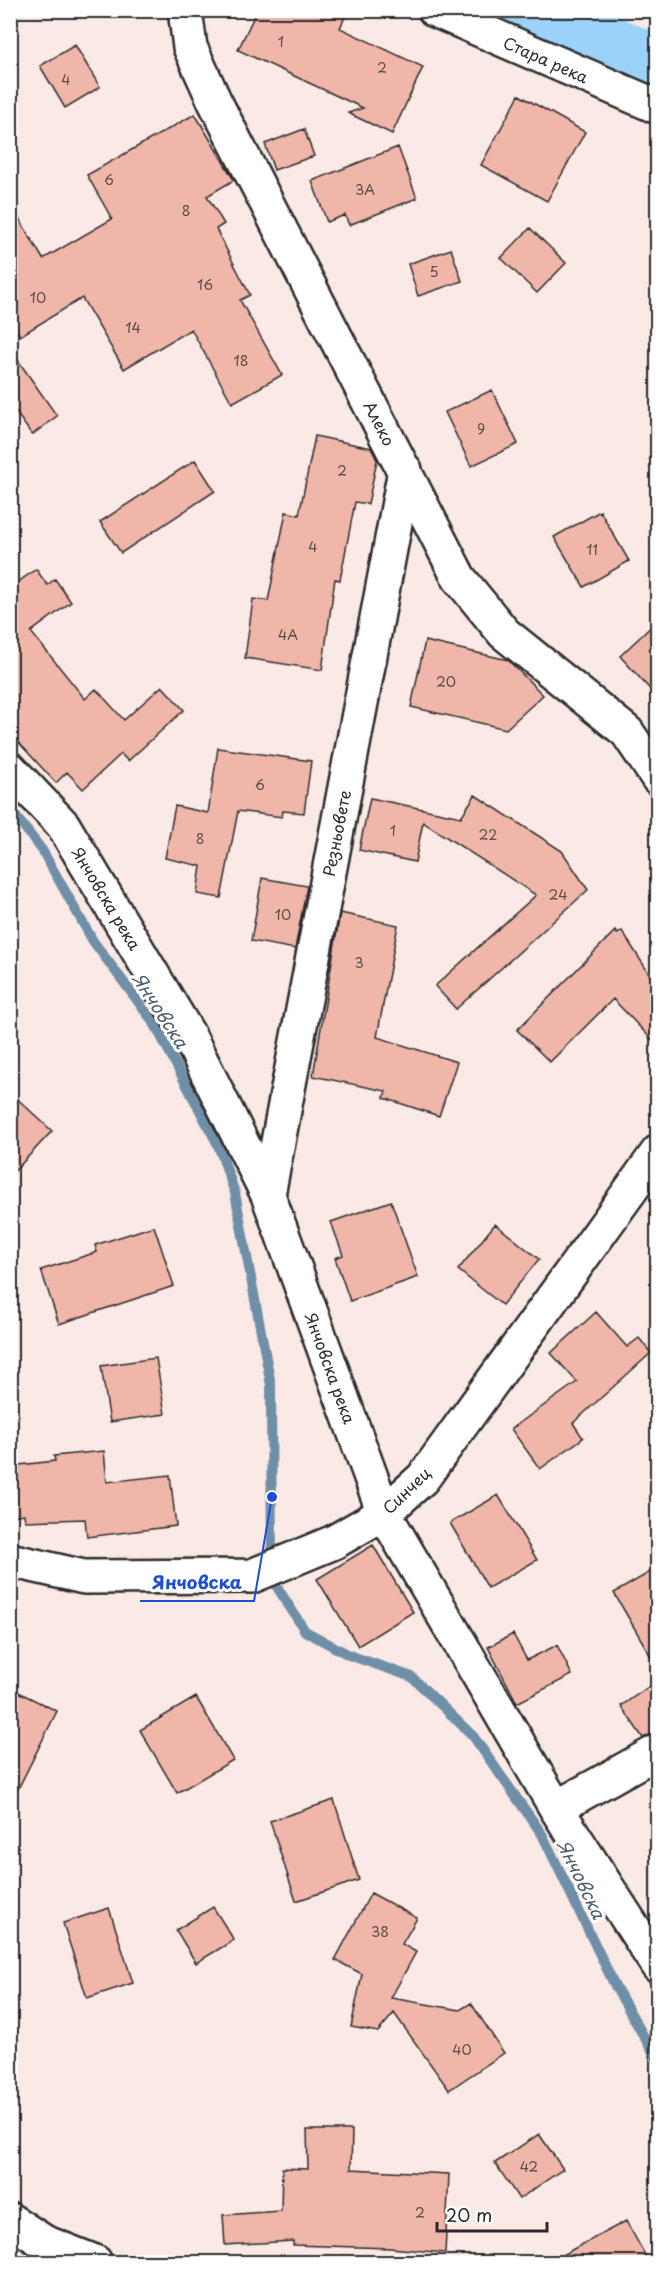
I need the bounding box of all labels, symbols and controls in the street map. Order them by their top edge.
street label: Стара река [500,30,592,88]
house number: 1 [278,31,284,52]
house number: 2 [377,57,387,78]
house number: 4 [61,69,71,90]
house number: 6 [104,169,114,190]
house number: 3А [355,179,375,200]
house number: 8 [182,200,190,221]
house number: 5 [429,261,439,282]
house number: 16 [197,274,213,295]
house number: 10 [30,287,46,308]
house number: 14 [125,317,141,338]
house number: 18 [233,350,249,371]
street label: Алеко [358,396,402,450]
house number: 9 [477,418,485,439]
house number: 2 [337,460,347,481]
house number: 4 [308,536,318,557]
house number: 11 [586,539,598,560]
house number: 4А [278,624,298,645]
house number: 20 [436,671,456,692]
house number: 6 [255,774,265,795]
street label: Резньовете [316,788,356,878]
house number: 1 [390,820,396,841]
house number: 22 [479,824,497,845]
house number: 8 [196,828,204,849]
street label: Янчовска река [67,842,147,954]
house number: 24 [549,884,567,905]
house number: 10 [275,904,291,925]
house number: 3 [354,952,364,973]
water label: Янчовска [126,967,196,1054]
street label: Янчовска река [300,1309,362,1427]
street label: Синчец [377,1461,435,1519]
callout: Янчовска [140,1565,254,1601]
text: Янчовска [152,1568,242,1595]
water label: Янчовска [551,1835,613,1924]
house number: 38 [371,1921,389,1942]
house number: 40 [452,2039,472,2060]
house number: 42 [520,2156,538,2177]
scale bar [437,2195,546,2233]
text: 20 m [446,2201,492,2228]
house number: 2 [415,2202,425,2223]

